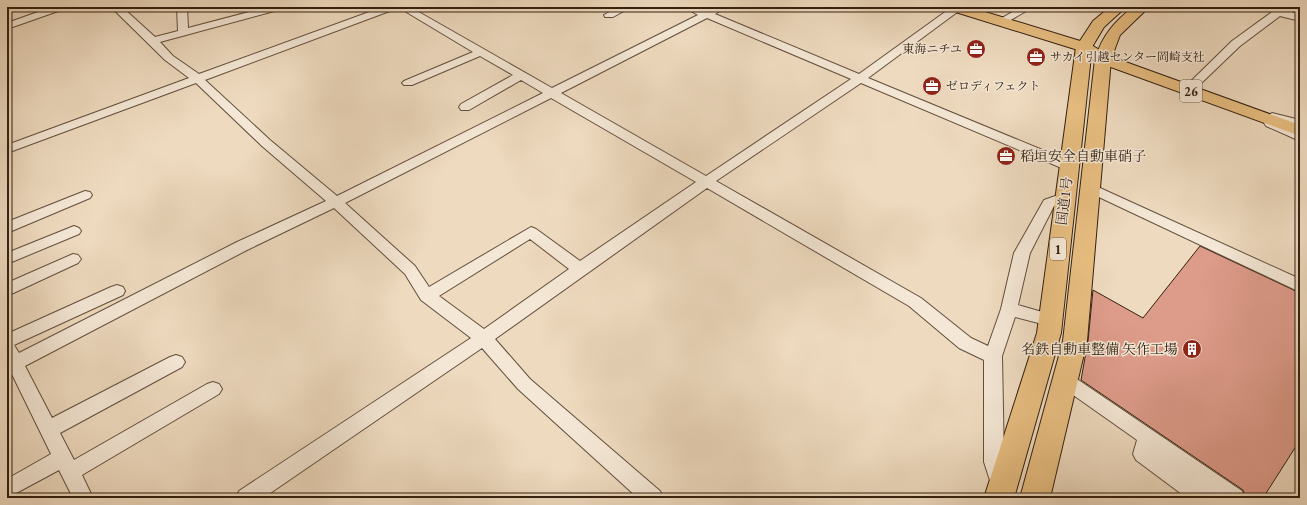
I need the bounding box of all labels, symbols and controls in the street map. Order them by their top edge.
office icon: 東海ニチユ [965,38,987,60]
place label: 東海ニチユ [902,41,962,57]
office icon: サカイ引越センター岡崎支社 [1025,46,1047,68]
place label: サカイ引越センター岡崎支社 [1050,49,1205,65]
office icon: ゼロディフェクト [921,75,943,97]
place label: ゼロディフェクト [946,78,1040,94]
road number: 26 [1180,80,1202,102]
office icon: 稻垣安全自動車硝子 [995,145,1017,167]
place label: 稻垣安全自動車硝子 [1020,147,1146,165]
street label: 国道1号 [1052,176,1076,226]
road number: 1 [1050,238,1066,260]
building icon: 名鉄自動車整備 矢作工場 [1181,338,1203,360]
place label: 名鉄自動車整備 矢作工場 [1021,340,1178,358]

